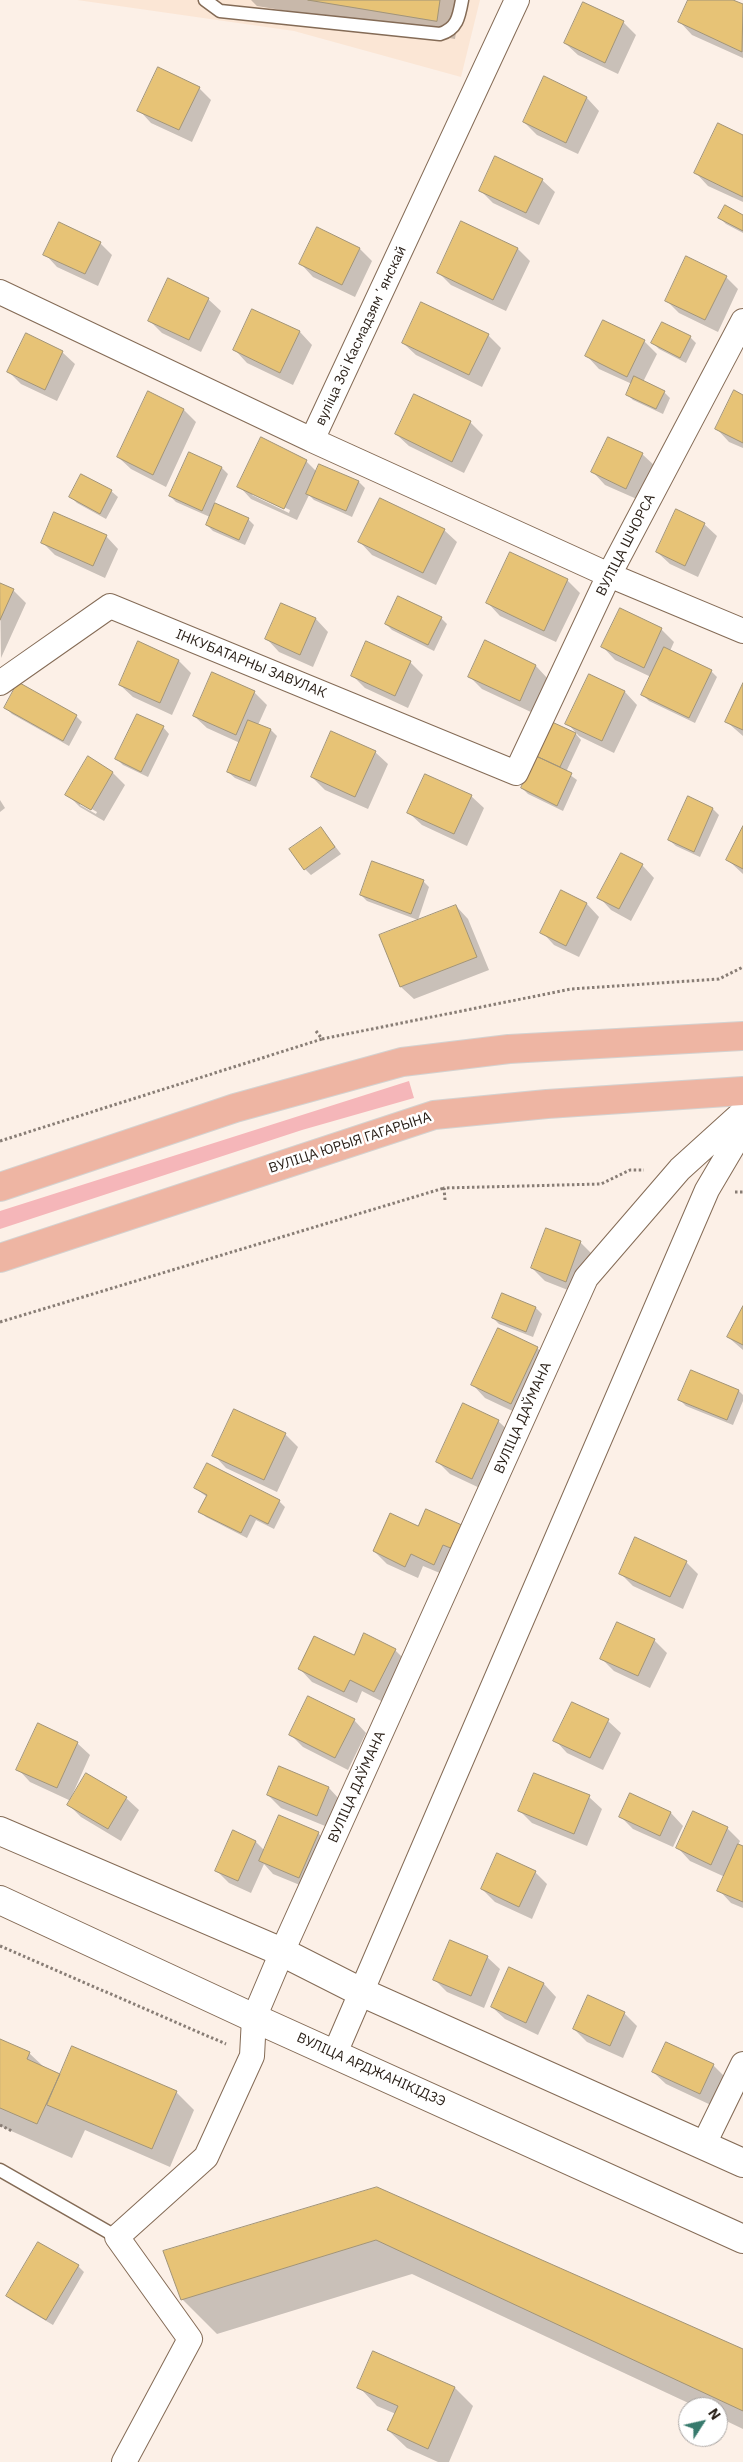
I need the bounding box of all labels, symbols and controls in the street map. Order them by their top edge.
street label: вуліца Зоі Касмадзямʼянскай [312,244,410,428]
street label: ВУЛІЦА ШЧОРСА [593,491,659,599]
street label: ІНКУБАТАРНЫ ЗАВУЛАК [173,626,329,702]
street label: ВУЛІЦА ЮРЫЯ ГАГАРЫНА [267,1109,433,1177]
street label: ВУЛІЦА ДАЎМАНА [491,1360,555,1476]
street label: ВУЛІЦА ДАЎМАНА [325,1729,389,1845]
street label: ВУЛІЦА АРДЖАНІКІДЗЭ [294,2030,448,2110]
north arrow [678,2397,728,2447]
text: N [704,2405,725,2423]

